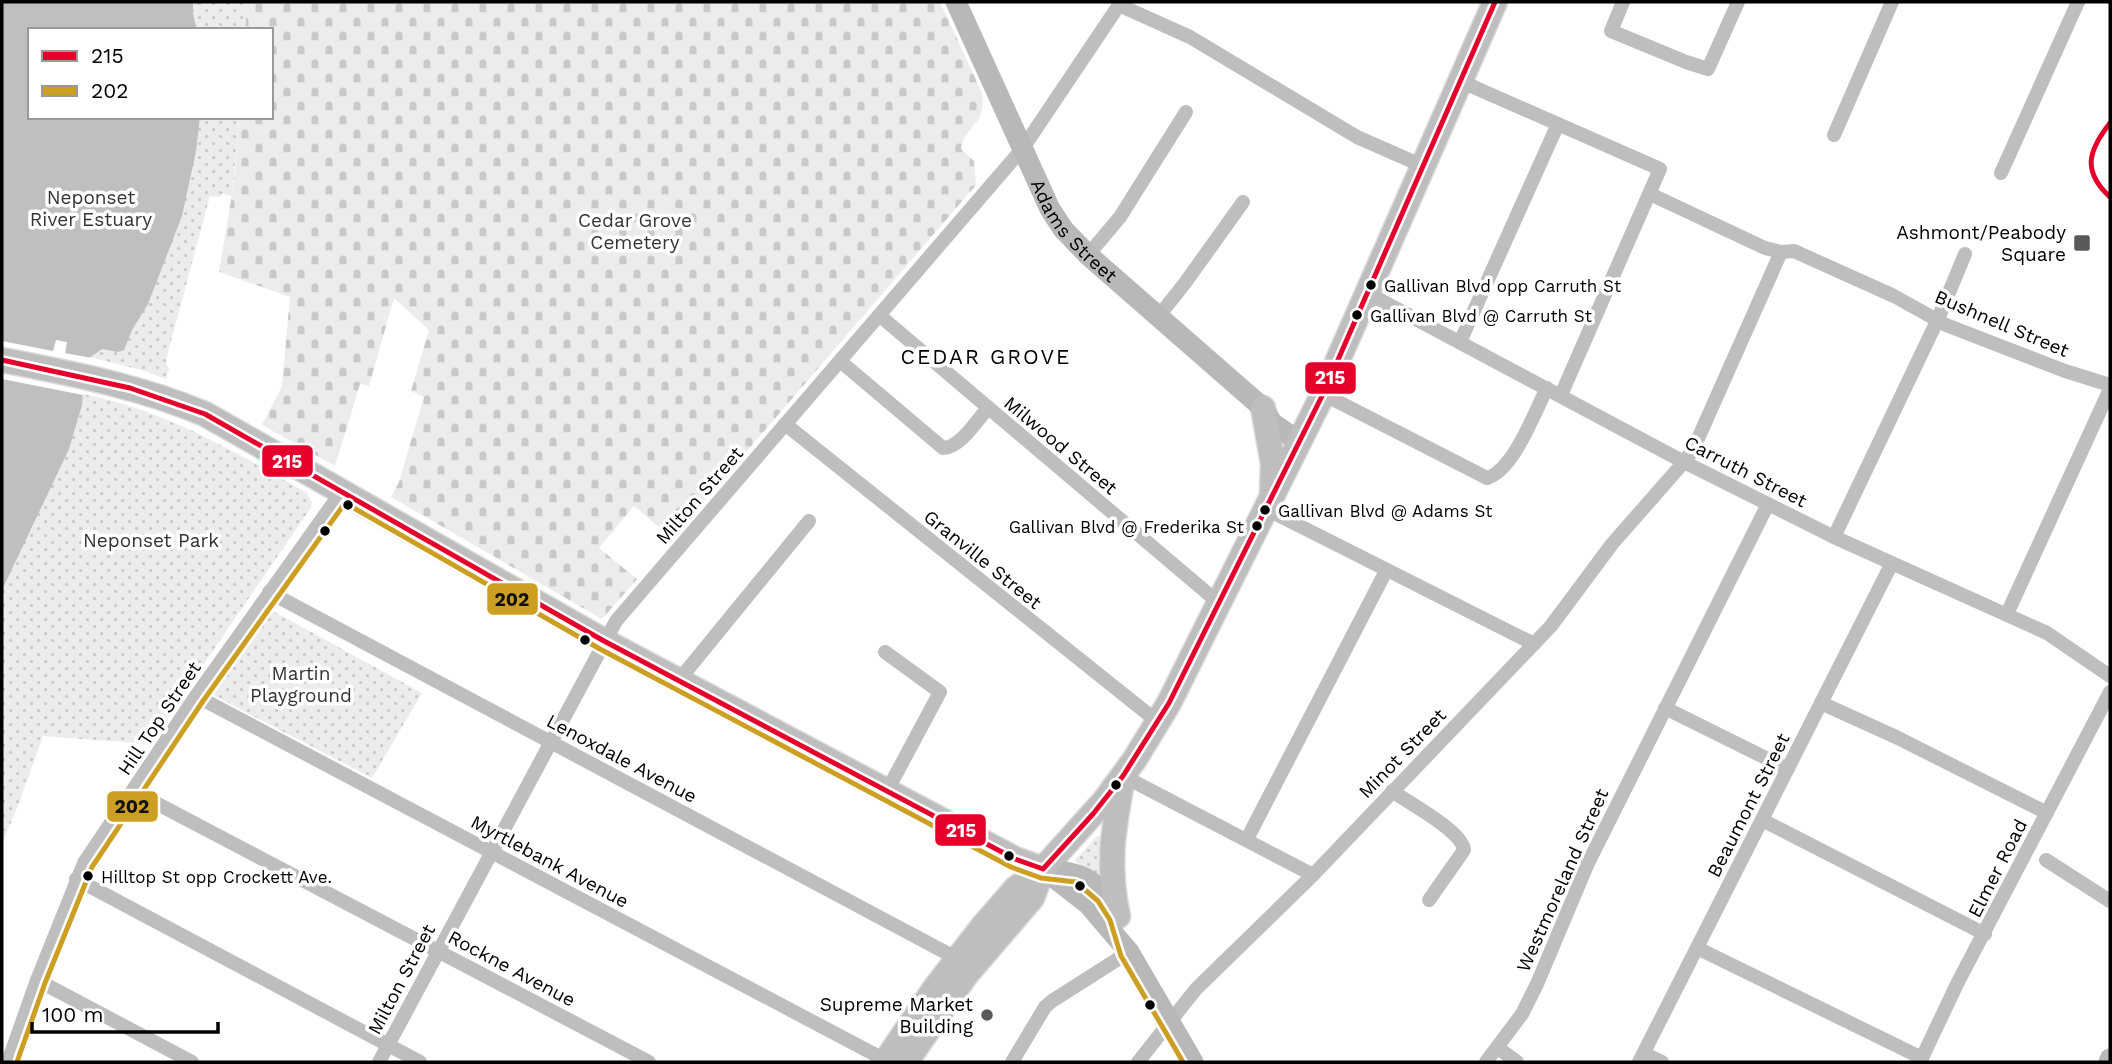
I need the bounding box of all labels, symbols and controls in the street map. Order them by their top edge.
legend [28,28,273,119]
text: 215 [91,43,124,68]
text: 202 [91,78,129,103]
street label: Adams Street [1026,176,1122,287]
park label: Neponset River Estuary [30,186,152,231]
park label: Cedar Grove Cemetery [578,209,692,254]
place label: Ashmont/Peabody Square [1896,221,2066,266]
marker: Ashmont/Peabody Square [2072,233,2092,253]
place label: Gallivan Blvd opp Carruth St [1384,276,1621,296]
marker: Gallivan Blvd opp Carruth St [1364,278,1378,292]
street label: Bushnell Street [1931,285,2072,362]
place label: Gallivan Blvd @ Carruth St [1370,306,1592,326]
marker: Gallivan Blvd @ Carruth St [1350,308,1364,322]
district label: CEDAR GROVE [901,344,1071,369]
line badge: 215 [1304,361,1357,395]
text: 215 [1315,366,1345,389]
street label: Milwood Street [999,391,1122,499]
street label: Carruth Street [1681,431,1811,512]
street label: Milton Street [651,442,748,549]
line badge: 215 [261,444,314,478]
text: 215 [272,450,302,473]
unlabelled marker [341,498,355,512]
place label: Gallivan Blvd @ Adams St [1278,501,1492,521]
marker: Gallivan Blvd @ Adams St [1258,503,1272,517]
street label: Granville Street [919,505,1046,614]
place label: Gallivan Blvd @ Frederika St [1009,517,1244,537]
marker: Gallivan Blvd @ Frederika St [1250,519,1264,533]
unlabelled marker [318,524,332,538]
park label: Neponset Park [83,529,219,552]
line badge: 202 [486,582,539,616]
text: 202 [495,588,529,611]
unlabelled marker [578,633,592,647]
street label: Hill Top Street [113,657,206,780]
park label: Martin Playground [250,662,352,707]
street label: Minot Street [1354,704,1451,803]
street label: Lenoxdale Avenue [543,709,701,808]
street label: Beaumont Street [1702,729,1795,881]
unlabelled marker [1109,778,1123,792]
street label: Westmoreland Street [1512,785,1613,976]
line badge: 202 [106,790,159,823]
text: 202 [115,795,149,818]
street label: Myrtlebank Avenue [467,810,633,913]
line badge: 215 [934,813,987,847]
street label: Elmer Road [1963,815,2032,921]
text: 215 [946,819,976,842]
unlabelled marker [1002,849,1016,863]
place label: Hilltop St opp Crockett Ave. [101,867,332,887]
marker: Hilltop St opp Crockett Ave. [81,869,95,883]
unlabelled marker [1073,879,1087,893]
street label: Milton Street [363,920,440,1038]
street label: Rockne Avenue [444,925,579,1012]
scale bar [32,990,217,1034]
place label: Supreme Market Building [820,993,974,1038]
unlabelled marker [1143,998,1157,1012]
text: 100 m [42,1002,104,1027]
marker: Supreme Market Building [979,1007,995,1023]

